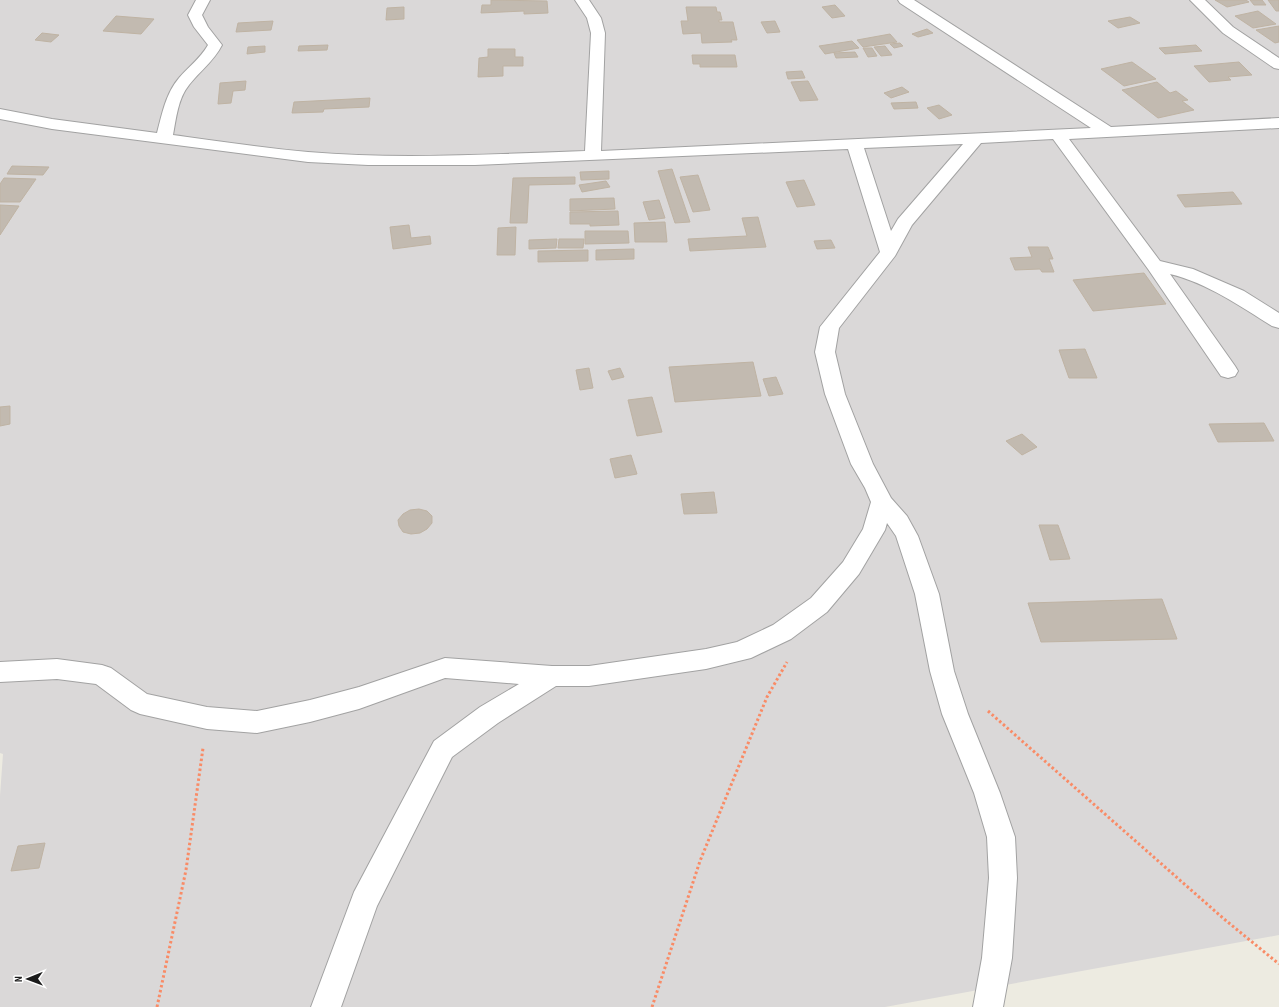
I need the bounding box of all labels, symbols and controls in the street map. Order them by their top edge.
north arrow [8,959,48,999]
text: N [12,976,25,982]

